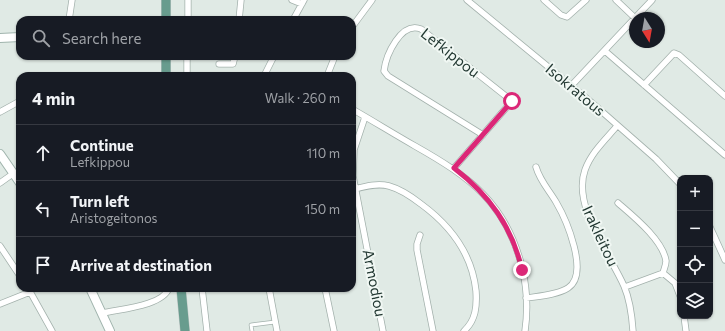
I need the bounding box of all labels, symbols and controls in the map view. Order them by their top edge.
north arrow [629,12,665,48]
search box [16,16,356,60]
street label: Lefkippou [418,24,483,81]
icon: search [30,27,52,49]
text: Search here [62,29,141,47]
street label: Isokratous [542,59,609,119]
text: 4 min [32,88,75,109]
text: Walk · 260 m [265,90,340,106]
route start [503,92,521,110]
text: Continue [70,136,134,154]
icon: ahead [32,142,54,164]
text: 110 m [307,145,340,161]
text: Lefkippou [70,154,130,170]
map controls [677,175,713,319]
button: + [677,175,713,211]
text: Turn left [70,192,129,210]
icon: left [32,198,54,220]
text: 150 m [305,201,340,217]
street label: Irakleitou [579,202,623,269]
text: Aristogeitonos [70,210,158,226]
button: − [677,211,713,247]
button: locate [677,247,713,283]
street label: Armodiou [360,248,390,318]
icon: arrive [32,254,54,276]
text: Arrive at destination [70,256,212,274]
route end [513,261,531,279]
button: layers [677,283,713,319]

